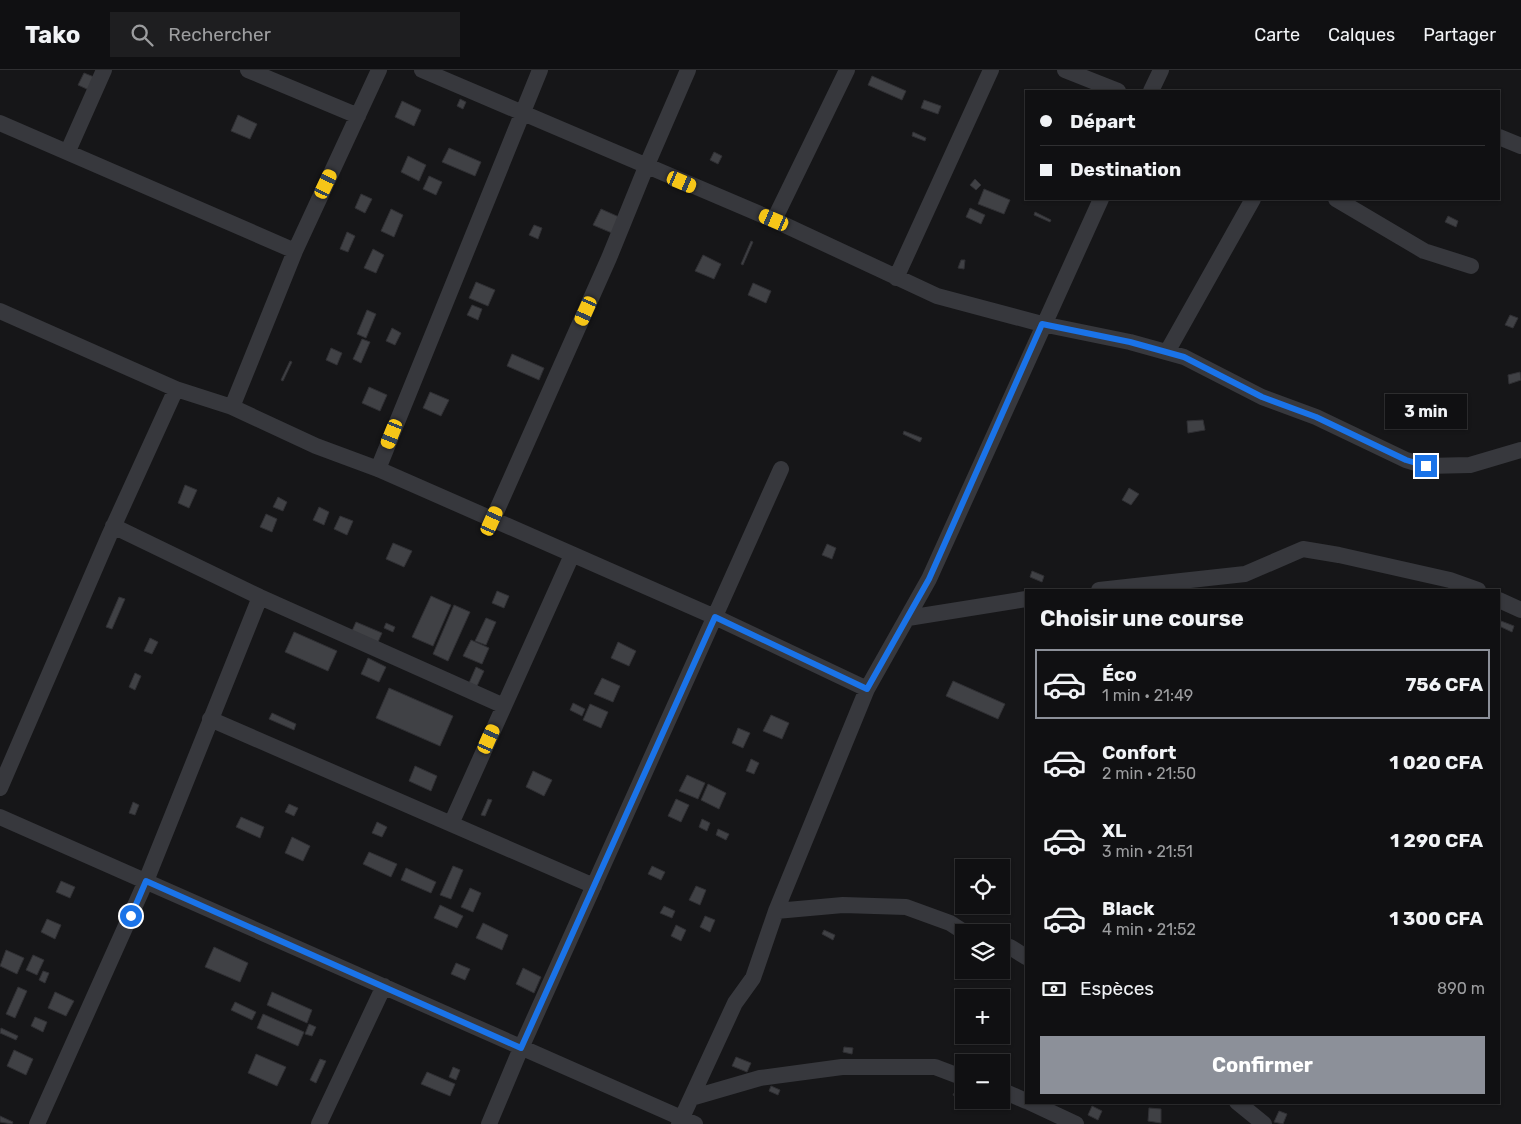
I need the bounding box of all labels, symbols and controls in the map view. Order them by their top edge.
search box [110,12,460,57]
text: Tako [25,21,80,49]
icon: search [128,21,156,49]
text: Rechercher [168,23,271,46]
text: Carte [1254,24,1300,46]
text: Calques [1328,24,1395,46]
text: Partager [1423,24,1496,46]
text: Départ [1070,110,1136,133]
text: Destination [1070,158,1181,181]
car [312,167,339,201]
car [665,169,698,195]
car [757,207,790,233]
car [573,294,598,328]
callout: 3 min [1385,394,1467,428]
text: 3 min [1404,402,1448,421]
car [379,417,404,451]
route end [1415,455,1437,477]
car [479,504,504,538]
text: Choisir une course [1040,605,1244,632]
icon: car [1042,662,1087,707]
text: Éco [1102,663,1137,686]
text: 756 CFA [1405,673,1483,696]
text: 1 min · 21:49 [1102,686,1193,705]
car [476,722,501,756]
icon: car [1042,740,1087,785]
text: Confort [1102,741,1176,764]
text: 1 020 CFA [1389,751,1483,774]
text: 2 min · 21:50 [1102,764,1196,783]
icon: car [1042,818,1087,863]
text: XL [1102,819,1126,842]
text: 1 290 CFA [1390,829,1483,852]
text: 3 min · 21:51 [1102,842,1193,861]
map controls [955,859,1010,1109]
button: locate [955,859,1010,914]
icon: car [1042,896,1087,941]
text: Black [1102,897,1154,920]
route start [120,905,142,927]
text: 1 300 CFA [1389,907,1483,930]
text: 4 min · 21:52 [1102,920,1196,939]
button: layers [955,924,1010,979]
icon: cash [1040,975,1068,1003]
text: Espèces [1080,977,1154,1000]
text: 890 m [1437,979,1485,998]
button: + [955,989,1010,1044]
button: Confirmer [1040,1036,1485,1094]
button: − [955,1054,1010,1109]

